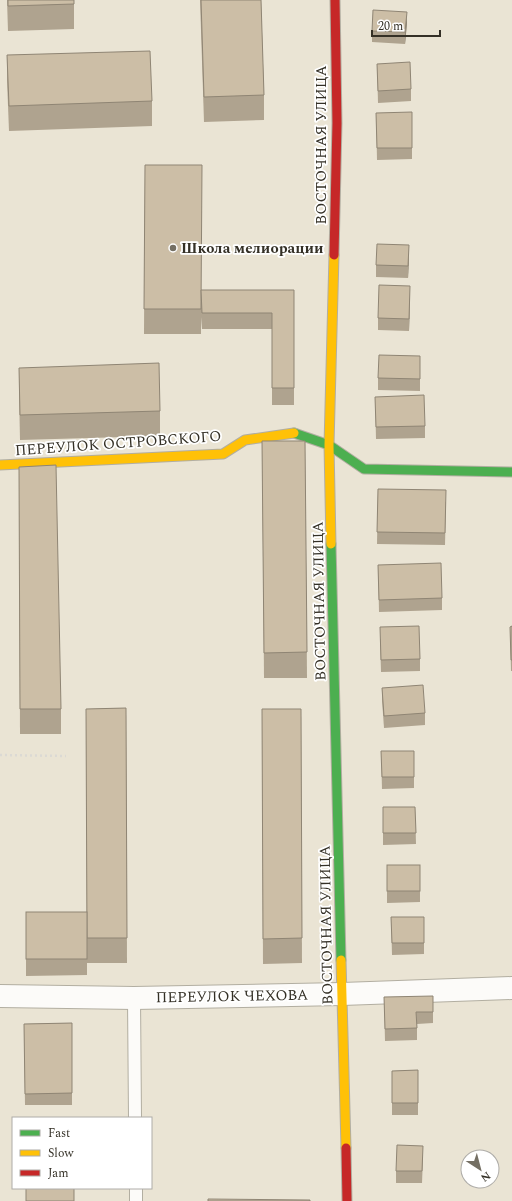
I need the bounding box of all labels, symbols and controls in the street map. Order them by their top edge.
scale bar [372,12,440,38]
text: 20 m [378,17,403,36]
street label: ВОСТОЧНАЯ УЛИЦА [310,65,333,225]
place label: Школа мелиорации [181,237,324,260]
marker: Школа мелиорации [168,243,178,253]
street label: ПЕРЕУЛОК ОСТРОВСКОГО [14,425,222,462]
street label: ВОСТОЧНАЯ УЛИЦА [307,521,332,681]
street label: ВОСТОЧНАЯ УЛИЦА [314,845,339,1005]
street label: ПЕРЕУЛОК ЧЕХОВА [156,984,308,1009]
legend [12,1117,152,1189]
text: Fast [48,1124,70,1143]
text: Slow [48,1144,74,1163]
north arrow [460,1149,500,1189]
text: Jam [48,1164,69,1183]
text: N [477,1167,494,1186]

